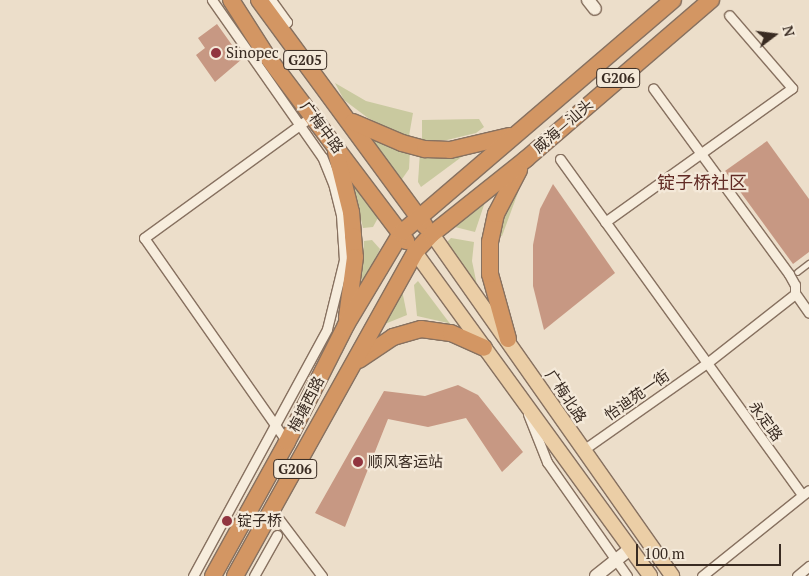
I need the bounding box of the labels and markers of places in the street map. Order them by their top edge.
place label: Sinopec [226,44,279,62]
marker: Sinopec [210,47,222,59]
place label: 顺风客运站 [368,453,443,471]
marker: 顺风客运站 [352,456,364,468]
place label: 锭子桥 [237,512,282,530]
marker: 锭子桥 [221,515,233,527]

